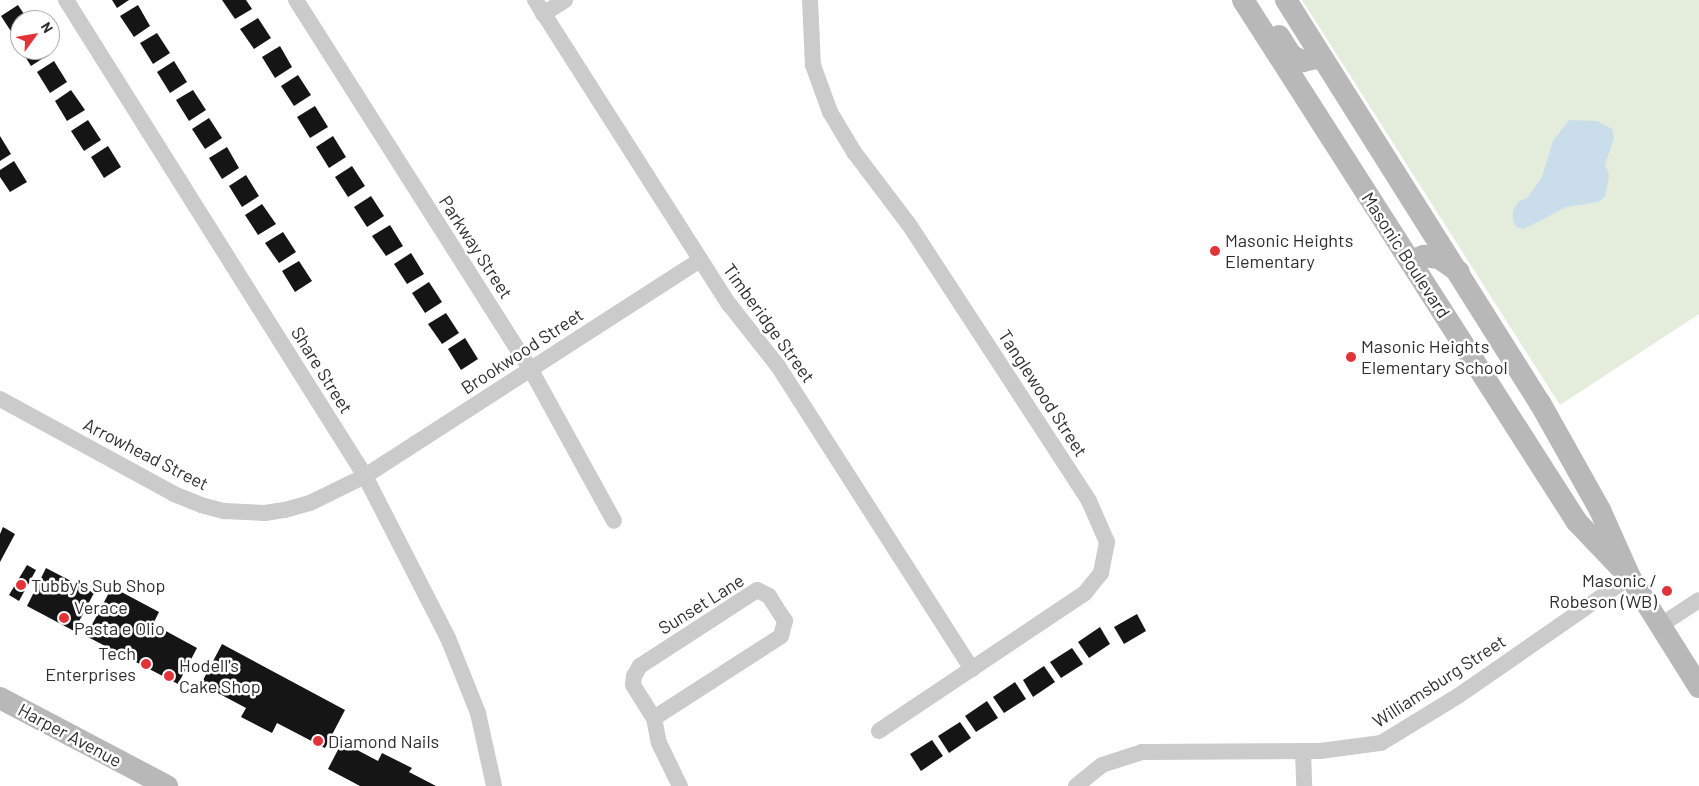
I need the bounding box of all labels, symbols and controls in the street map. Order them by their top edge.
north arrow [10,10,60,60]
text: N [38,19,57,36]
street label: Masonic Boulevard [1357,188,1455,322]
street label: Parkway Street [435,192,517,302]
place label: Masonic Heights Elementary [1225,230,1353,272]
marker: Masonic Heights Elementary [1209,245,1221,257]
street label: Timberidge Street [719,259,819,387]
street label: Brookwood Street [457,303,587,399]
street label: Share Street [287,323,357,417]
street label: Tanglewood Street [994,326,1092,460]
place label: Masonic Heights Elementary School [1361,336,1508,378]
marker: Masonic Heights Elementary School [1345,351,1357,363]
street label: Arrowhead Street [80,413,212,495]
street label: Sunset Lane [654,569,748,639]
place label: Masonic / Robeson (WB) [1549,570,1657,612]
place label: Tubby's Sub Shop [31,574,165,596]
marker: Tubby's Sub Shop [15,579,27,591]
marker: Masonic / Robeson (WB) [1661,585,1673,597]
place label: Verace Pasta e Olio [74,597,165,640]
marker: Verace Pasta e Olio [58,612,70,624]
street label: Williamsburg Street [1368,630,1510,732]
place label: Tech Enterprises [45,643,136,686]
place label: Hodell's Cake Shop [179,655,261,698]
marker: Tech Enterprises [140,658,152,670]
marker: Hodell's Cake Shop [163,670,175,682]
street label: Harper Avenue [14,699,126,771]
place label: Diamond Nails [328,730,439,752]
marker: Diamond Nails [312,735,324,747]

